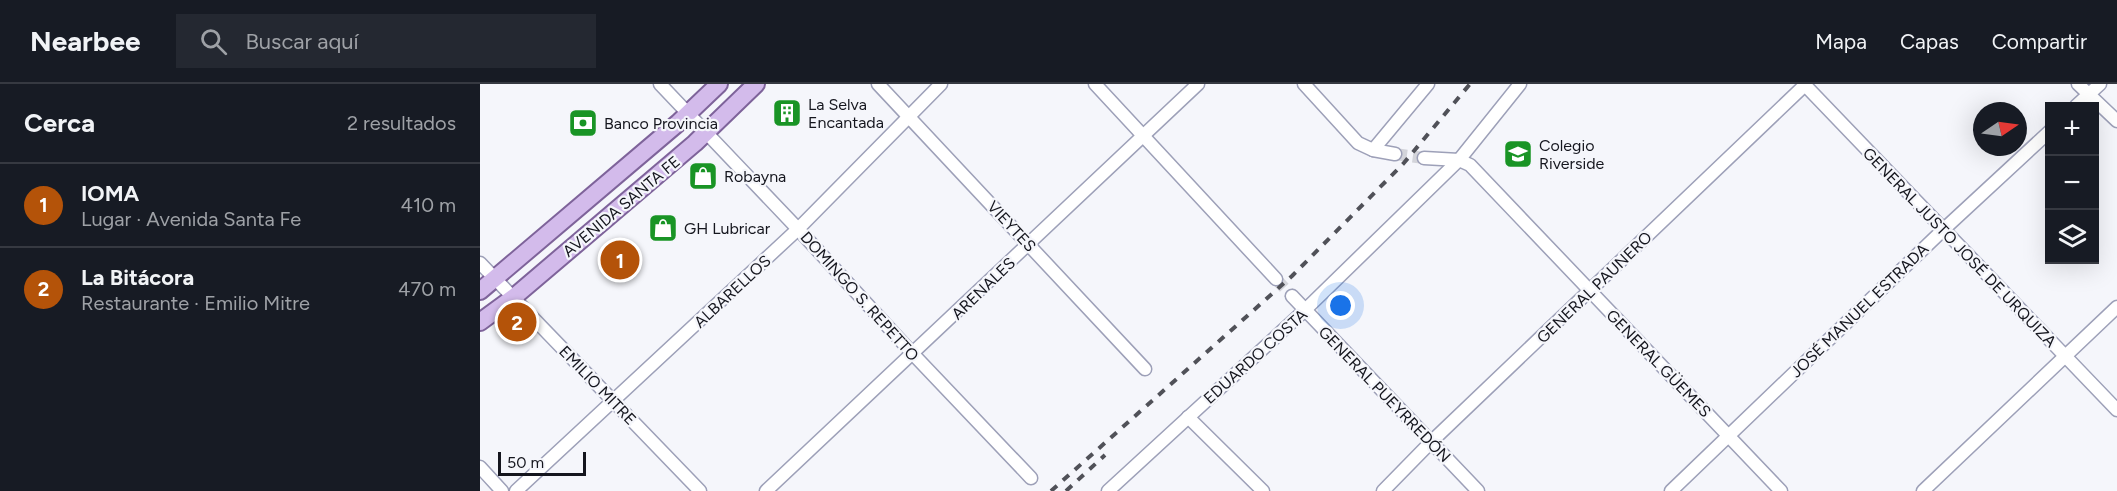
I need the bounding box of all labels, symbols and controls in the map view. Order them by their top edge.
search box [176,14,596,68]
text: Nearbee [30,24,140,58]
icon: search [197,25,230,58]
text: Buscar aquí [245,28,359,55]
text: Mapa [1815,29,1867,54]
text: Capas [1900,29,1959,54]
text: Compartir [1992,29,2087,54]
place label: La Selva Encantada [808,95,884,132]
building icon: La Selva Encantada [771,97,803,129]
north arrow [1973,102,2027,156]
map controls [2045,102,2099,264]
button: + [2045,102,2099,156]
text: Cerca [24,107,95,139]
bank icon: Banco Provincia [567,107,599,139]
text: 2 resultados [347,111,456,135]
place label: Banco Provincia [604,114,718,133]
place label: Colegio Riverside [1539,136,1605,173]
school or university icon: Colegio Riverside [1502,138,1534,170]
street label: GENERAL JUSTO JOSÉ DE URQUIZA [1859,144,2060,351]
street label: AVENIDA SANTA FE [559,152,684,261]
button: − [2045,156,2099,210]
shop icon: Robayna [687,160,719,192]
place label: Robayna [724,167,786,186]
text: IOMA [81,180,139,207]
text: 1 [39,193,48,217]
text: 410 m [401,193,456,217]
street label: VIEYTES [983,197,1040,256]
text: Lugar · Avenida Santa Fe [81,207,301,231]
button: layers [2045,210,2099,264]
shop icon: GH Lubricar [647,212,679,244]
place label: GH Lubricar [684,219,771,238]
street label: DOMINGO S. REPETTO [796,228,923,365]
street label: GENERAL PAUNERO [1533,228,1656,347]
pin: 1 [600,238,640,282]
street label: JOSÉ MANUEL ESTRADA [1786,239,1932,381]
street label: ALBARELLOS [690,251,775,332]
street label: ARENALES [948,253,1019,323]
text: La Bitácora [81,264,194,291]
text: 2 [38,277,49,301]
text: 470 m [398,277,456,301]
text: Restaurante · Emilio Mitre [81,291,310,315]
your location [1326,291,1355,320]
pin: 2 [498,300,537,344]
street label: EDUARDO COSTA [1200,305,1311,408]
street label: GENERAL GÜEMES [1602,306,1715,421]
street label: GENERAL PUEYRREDÓN [1315,322,1455,466]
street label: EMILIO MITRE [555,342,640,429]
scale bar [498,449,586,476]
text: 50 m [507,453,544,472]

